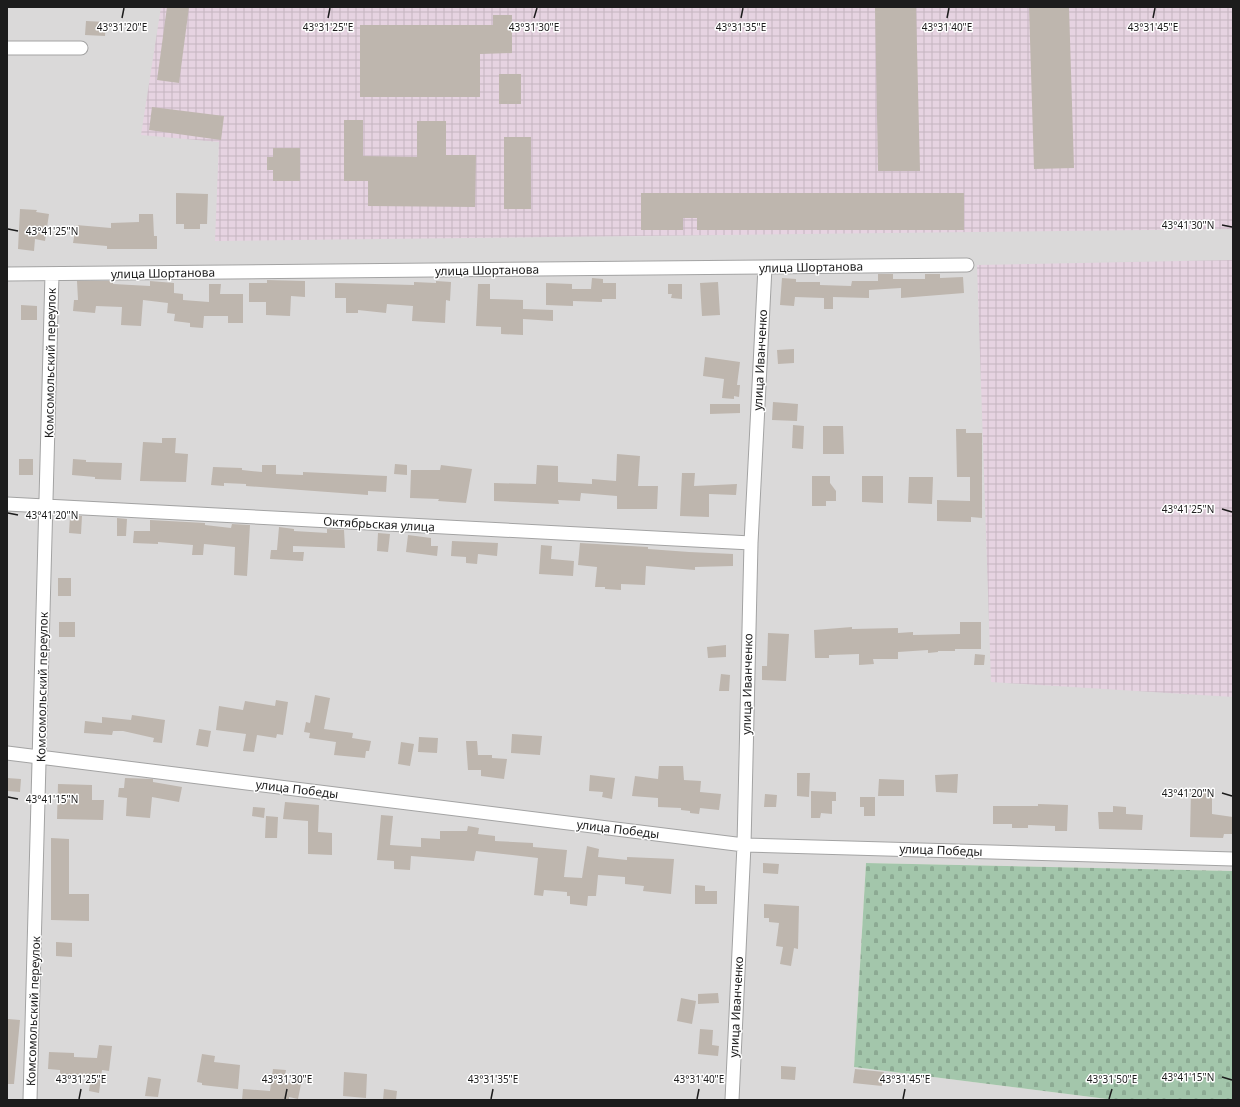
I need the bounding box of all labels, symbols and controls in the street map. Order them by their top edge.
text: 43°31'20"E [97,20,147,34]
text: 43°31'25"E [303,20,353,34]
text: 43°31'30"E [509,20,559,34]
text: 43°31'35"E [716,20,766,34]
text: 43°31'40"E [922,20,972,34]
text: 43°31'45"E [1128,20,1178,34]
text: 43°41'30"N [1162,218,1214,232]
text: 43°41'25"N [26,224,78,238]
street label: улица Шортанова [759,258,863,276]
street label: улица Шортанова [435,261,539,279]
street label: улица Шортанова [111,264,215,282]
street label: Комсомольский переулок [40,287,60,438]
street label: улица Иванченко [749,309,771,411]
text: 43°41'25"N [1162,502,1214,516]
text: 43°41'20"N [26,508,78,522]
street label: Октябрьская улица [323,513,435,535]
street label: Комсомольский переулок [32,611,52,762]
street label: улица Иванченко [738,633,756,735]
street label: улица Победы [255,775,339,803]
text: 43°41'20"N [1162,786,1214,800]
text: 43°41'15"N [26,792,78,806]
street label: улица Победы [576,815,660,843]
street label: улица Победы [899,840,983,860]
street label: Комсомольский переулок [22,935,44,1086]
street label: улица Иванченко [725,956,747,1058]
text: 43°41'15"N [1162,1070,1214,1084]
text: 43°31'25"E [56,1072,106,1086]
text: 43°31'30"E [262,1072,312,1086]
text: 43°31'35"E [468,1072,518,1086]
text: 43°31'40"E [674,1072,724,1086]
text: 43°31'45"E [880,1072,930,1086]
text: 43°31'50"E [1087,1072,1137,1086]

